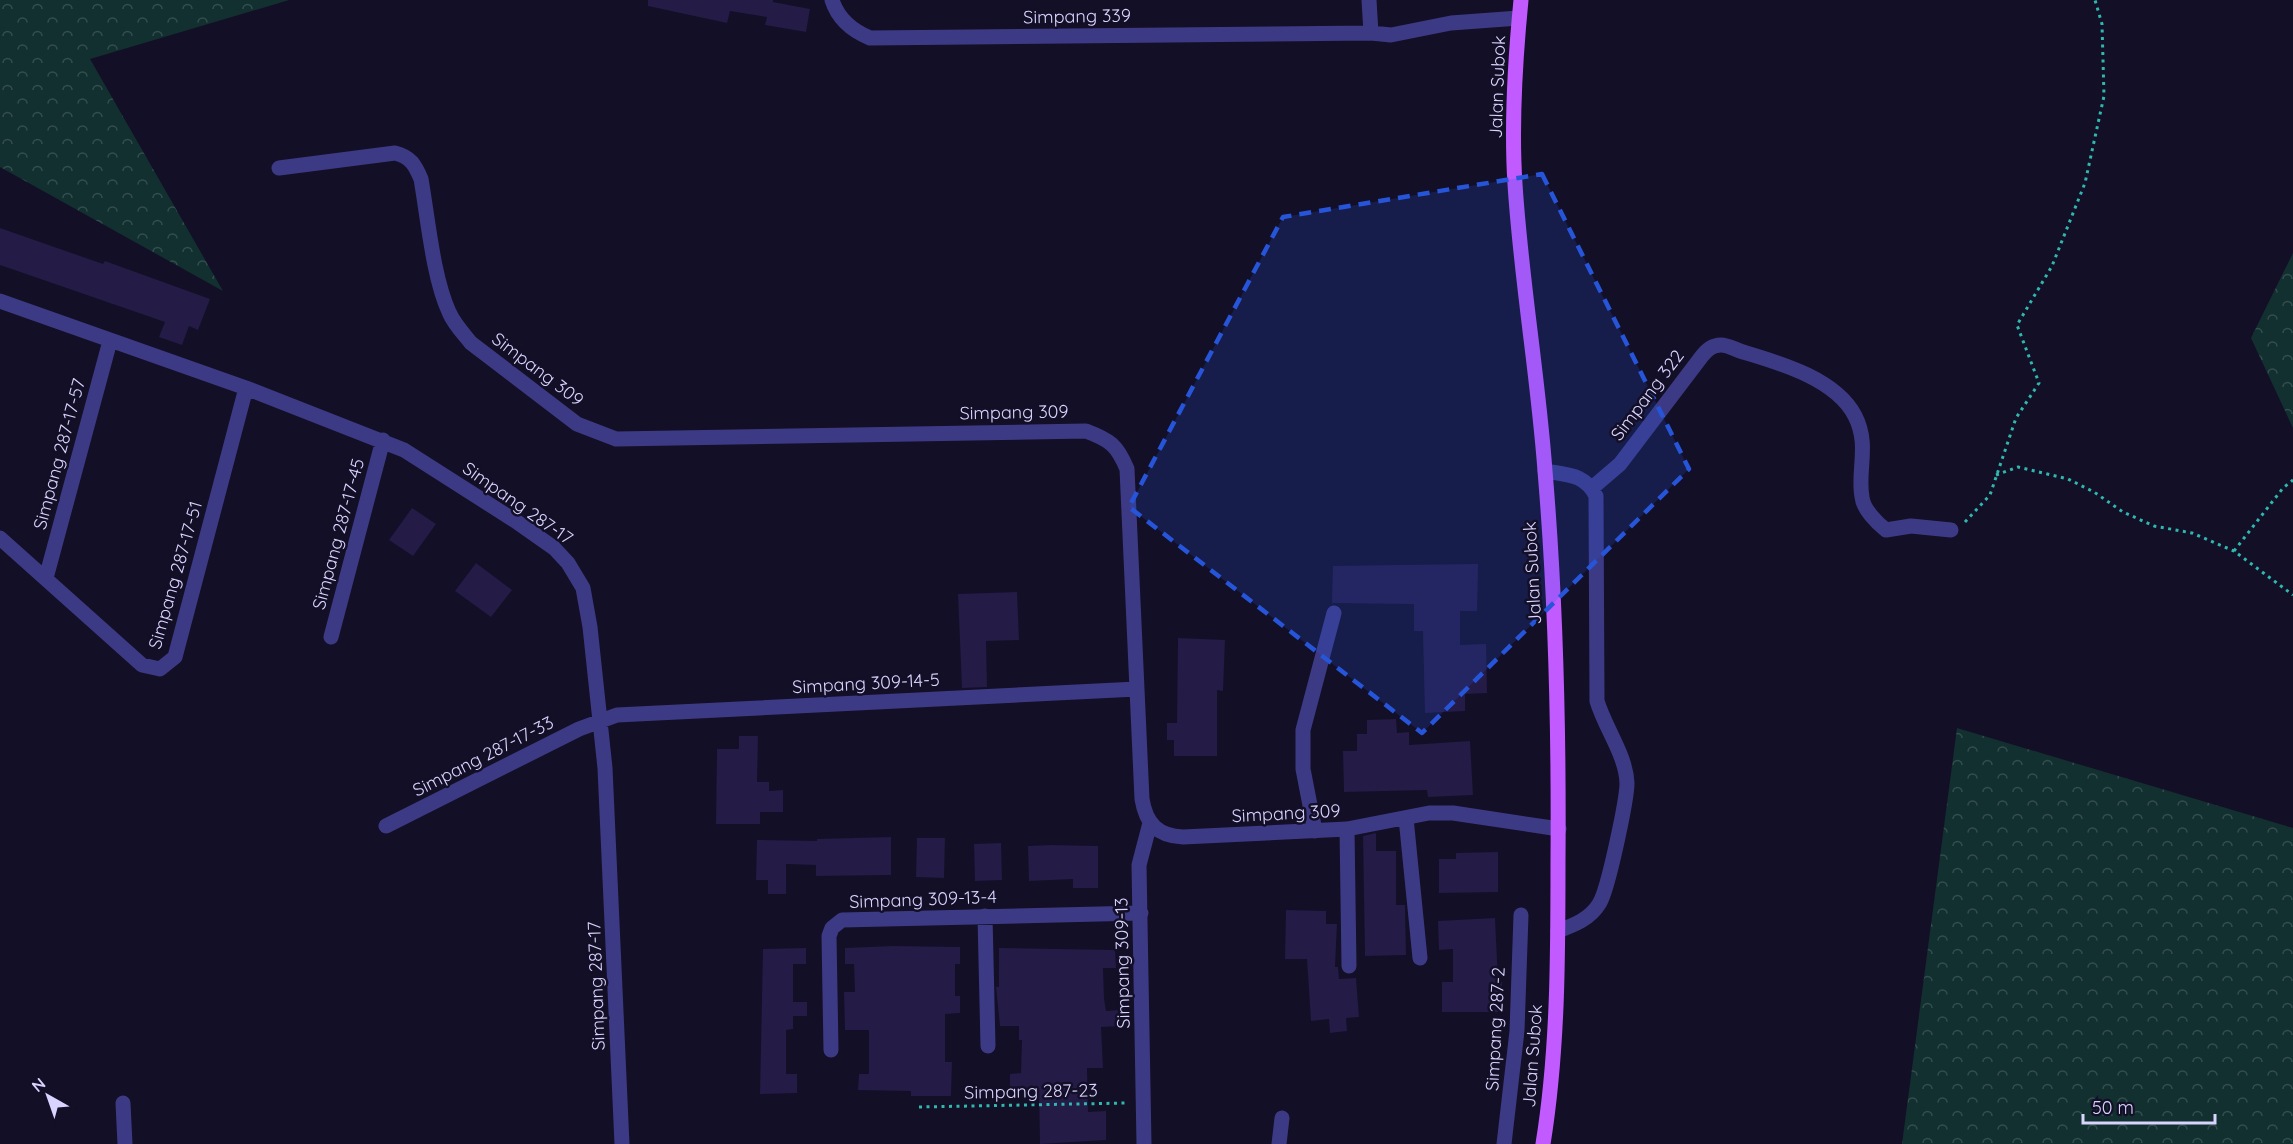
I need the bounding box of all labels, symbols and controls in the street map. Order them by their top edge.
street label: Simpang 339 [1023,4,1131,28]
street label: Jalan Subok [1484,35,1510,139]
street label: Simpang 309 [488,327,588,411]
street label: Simpang 322 [1605,345,1689,445]
street label: Simpang 287-17-57 [28,376,90,532]
street label: Simpang 309 [959,400,1069,424]
street label: Simpang 287-17-45 [307,456,369,612]
street label: Simpang 287-17 [458,457,578,549]
street label: Simpang 287-17-51 [143,498,207,652]
street label: Jalan Subok [1518,521,1546,625]
street label: Simpang 309-14-5 [792,668,940,698]
street label: Simpang 287-17-33 [409,711,557,801]
street label: Simpang 309 [1231,799,1341,827]
street label: Simpang 309-13-4 [849,885,997,913]
street label: Simpang 309-13 [1109,897,1135,1029]
street label: Simpang 287-17 [582,921,610,1051]
street label: Simpang 287-2 [1480,966,1510,1092]
street label: Jalan Subok [1517,1004,1547,1108]
north arrow [18,1066,78,1126]
text: N [27,1073,49,1096]
street label: Simpang 287-23 [964,1078,1098,1104]
scale bar [2083,1087,2215,1125]
text: 50 m [2092,1096,2134,1119]

